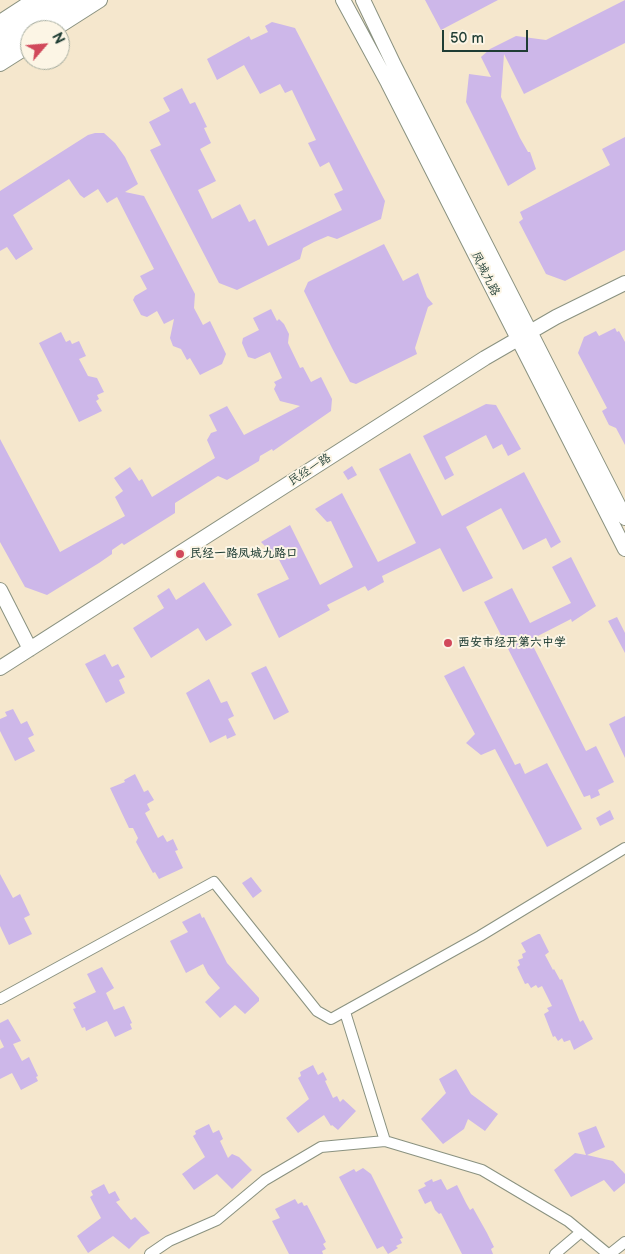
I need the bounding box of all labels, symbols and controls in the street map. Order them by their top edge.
north arrow [20,20,70,70]
scale bar [445,20,531,52]
text: 50 m [450,29,484,48]
text: N [48,30,68,47]
street label: 凤城九路 [468,249,502,299]
street label: 民经一路 [286,451,334,489]
place label: 民经一路凤城九路口 [190,547,298,561]
marker: 民经一路凤城九路口 [174,548,186,560]
place label: 西安市经开第六中学 [458,636,566,650]
marker: 西安市经开第六中学 [442,637,454,649]

